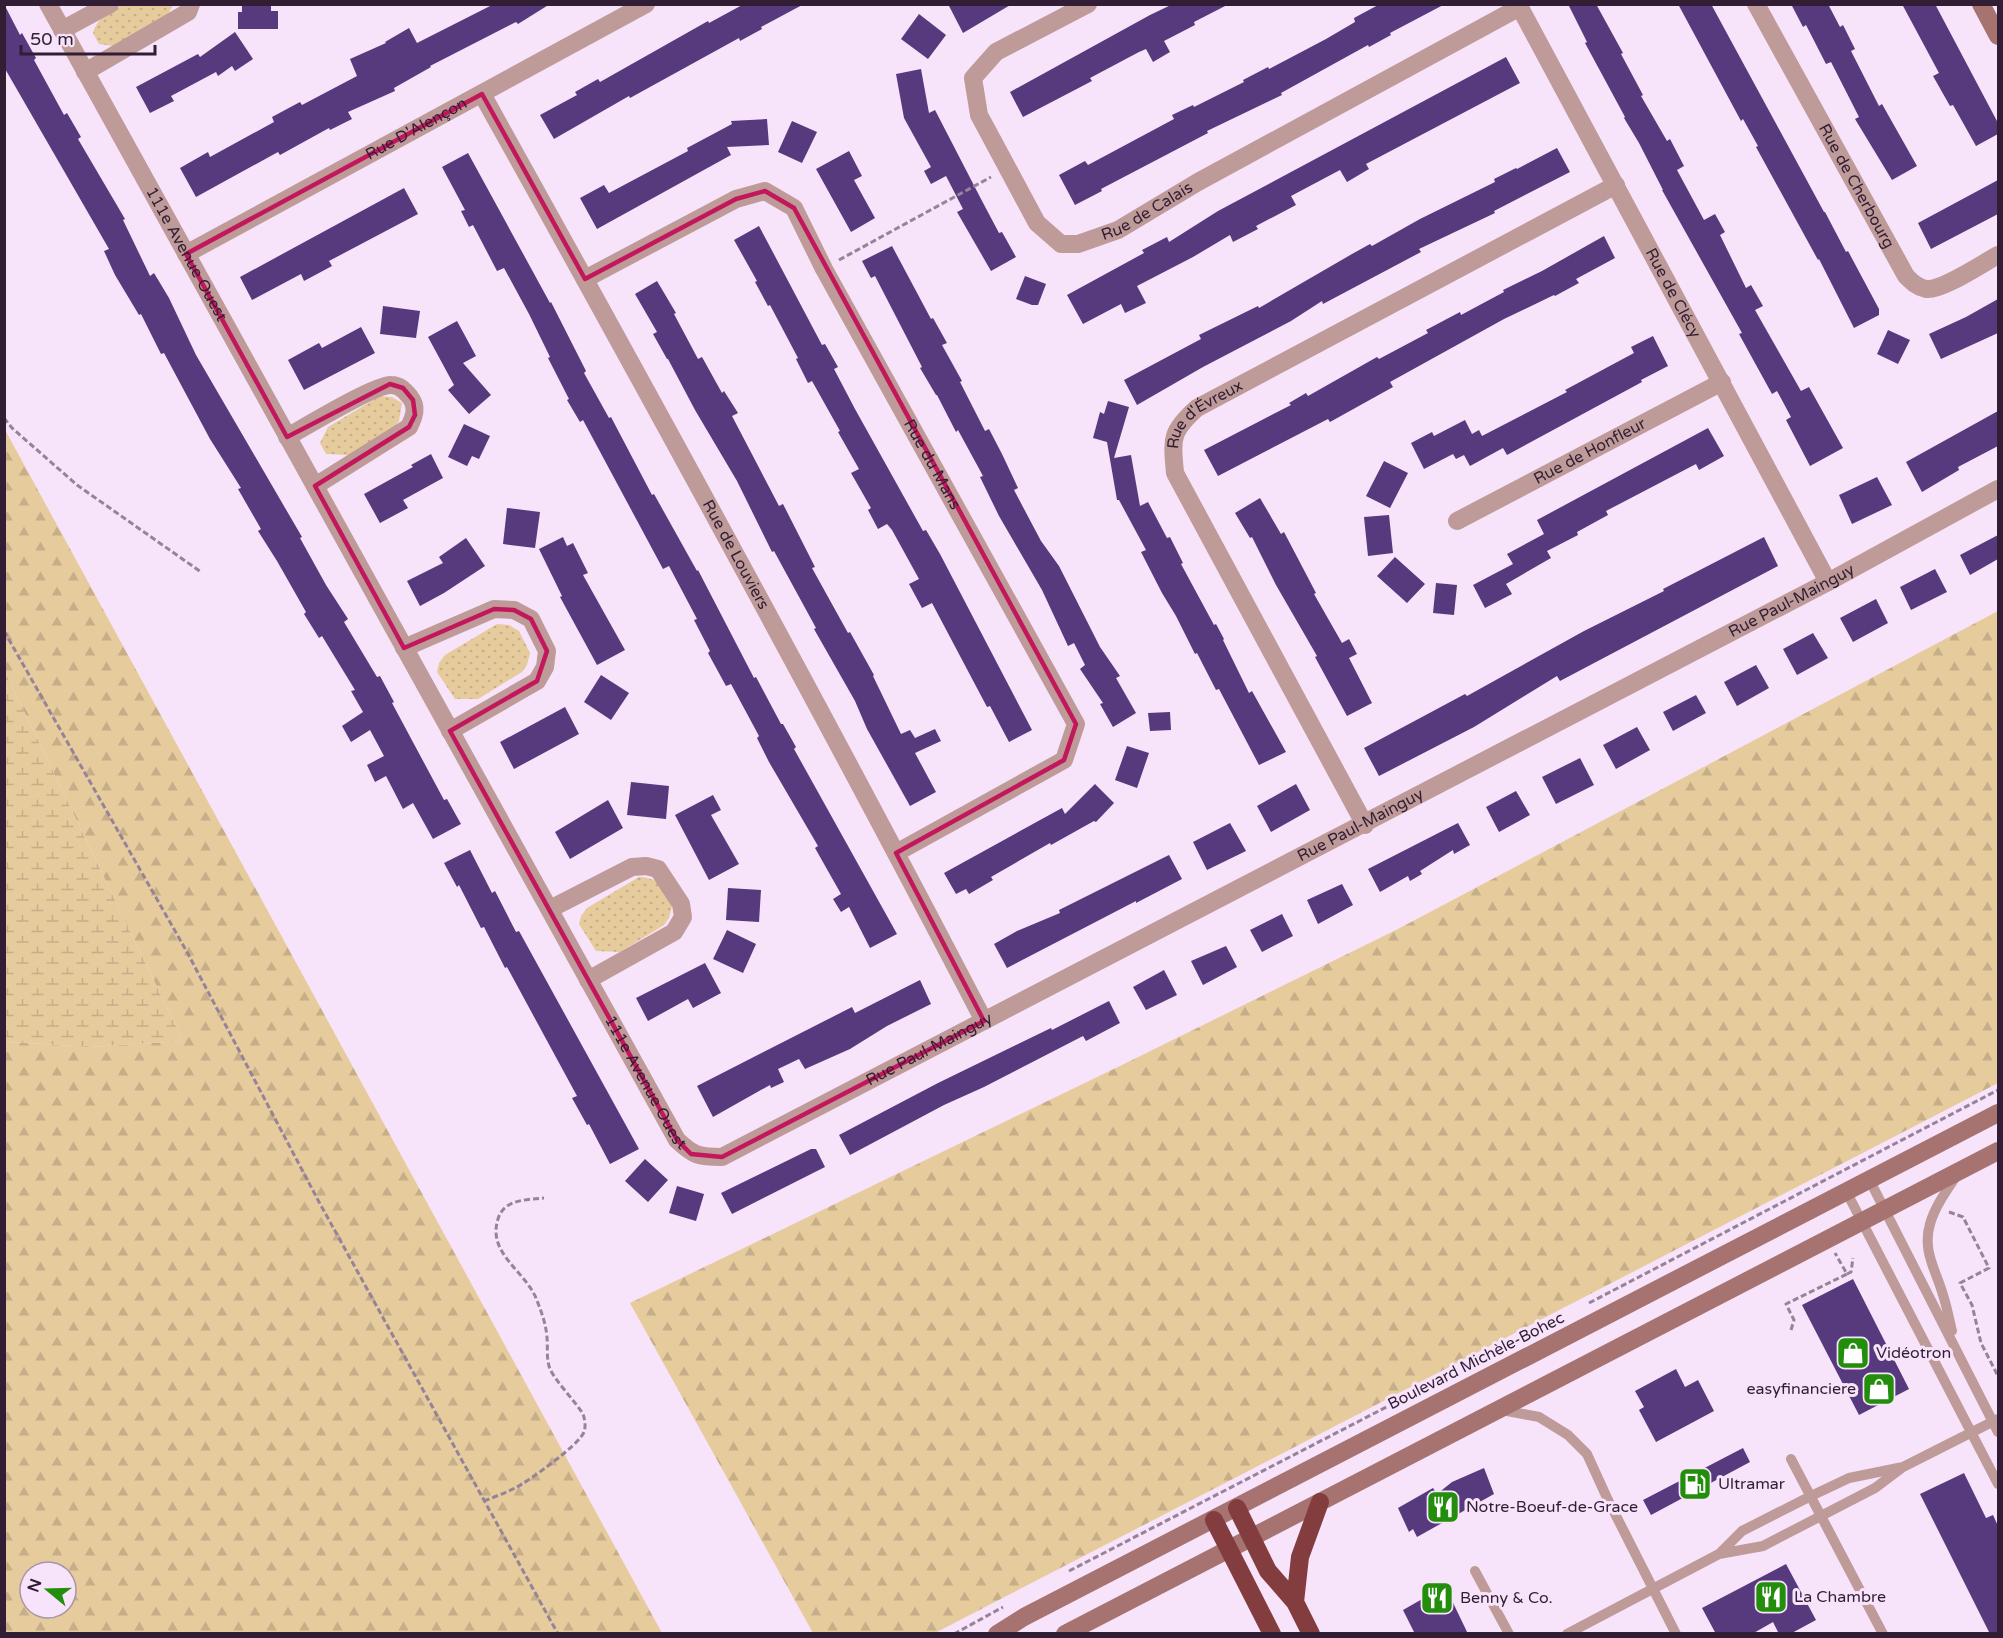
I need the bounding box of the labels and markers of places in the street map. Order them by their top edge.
shop icon: Vidéotron [1835,1335,1871,1371]
place label: Vidéotron [1876,1343,1951,1363]
shop icon: easyfinanciere [1861,1371,1897,1407]
place label: easyfinanciere [1747,1379,1856,1399]
fuel station icon: Ultramar [1677,1466,1713,1502]
place label: Ultramar [1718,1474,1786,1494]
restaurant icon: Notre-Boeuf-de-Grace [1425,1489,1461,1525]
place label: Notre-Boeuf-de-Grace [1466,1497,1638,1517]
restaurant icon: La Chambre [1753,1579,1789,1615]
restaurant icon: Benny & Co. [1419,1580,1455,1616]
place label: La Chambre [1794,1587,1886,1607]
place label: Benny & Co. [1460,1588,1553,1608]

